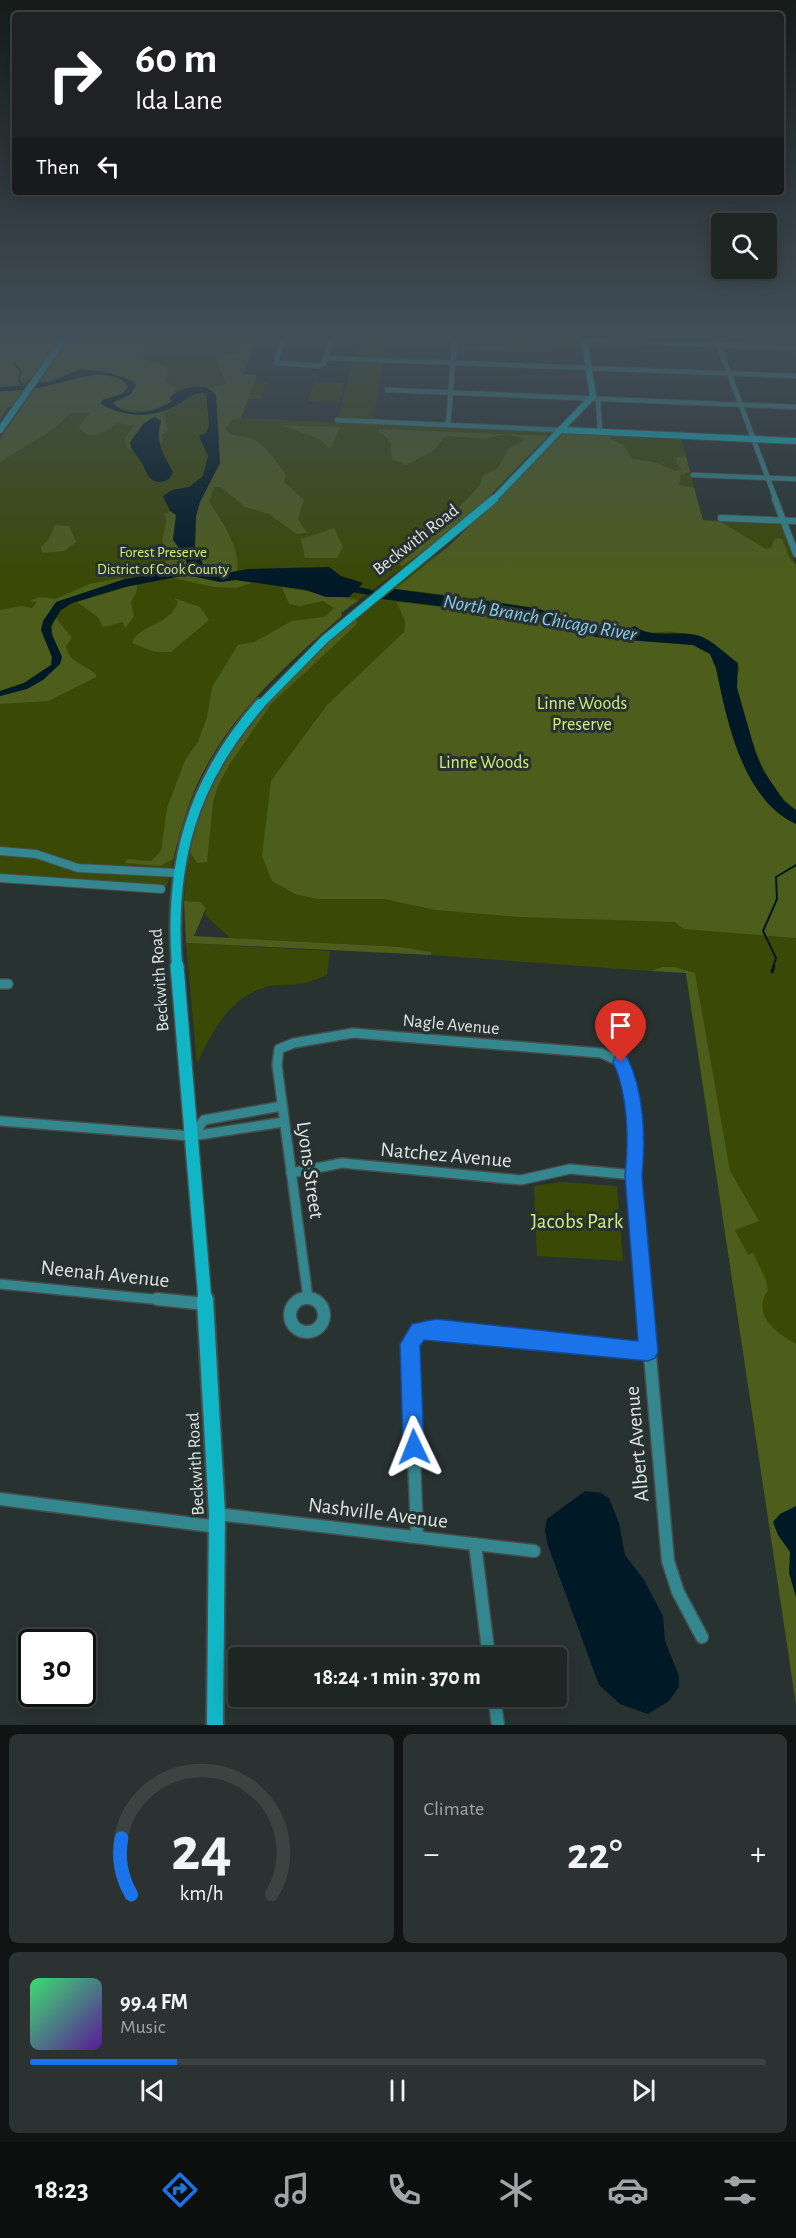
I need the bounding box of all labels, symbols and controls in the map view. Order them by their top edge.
icon: right [36,36,114,114]
text: 60 m [135,38,217,80]
text: Ida Lane [135,87,222,114]
icon: left [92,150,125,183]
text: Then [36,156,80,178]
map controls [711,213,777,279]
button: search [711,213,777,279]
street label: Beckwith Road [370,501,462,579]
park label: Forest Preserve District of Cook County [97,545,230,577]
water label: North Branch Chicago River [442,591,639,645]
park label: Linne Woods Preserve [537,695,627,734]
park label: Linne Woods [439,754,529,772]
street label: Beckwith Road [147,928,173,1032]
pin [595,1000,646,1062]
icon: arrive [604,1009,637,1042]
street label: Nagle Avenue [402,1012,500,1038]
street label: Lyons Street [293,1120,327,1221]
street label: Natchez Avenue [379,1139,513,1171]
park label: Jacobs Park [531,1211,624,1232]
street label: Neenah Avenue [40,1257,170,1291]
street label: Albert Avenue [621,1385,653,1503]
street label: Beckwith Road [184,1412,208,1516]
position arrow [382,1415,446,1479]
street label: Nashville Avenue [307,1494,449,1532]
speed limit sign: 30 [18,1629,96,1707]
text: 18:24 · 1 min · 370 m [314,1666,481,1688]
text: Climate [424,1799,484,1819]
text: 24 [171,1819,232,1881]
text: 22° [567,1832,623,1877]
text: − [424,1838,439,1871]
text: + [750,1838,766,1871]
text: km/h [179,1884,223,1905]
text: 99.4 FM [120,1991,188,2013]
text: Music [120,2017,166,2037]
icon: previous [136,2074,169,2107]
icon: pause [381,2074,414,2107]
icon: next [627,2074,660,2107]
icon: directions [159,2169,201,2211]
icon: music [271,2169,313,2211]
icon: phone [383,2169,425,2211]
icon: climate [495,2169,537,2211]
icon: car [607,2169,649,2211]
icon: filters [719,2169,761,2211]
text: 18:23 [35,2176,89,2203]

